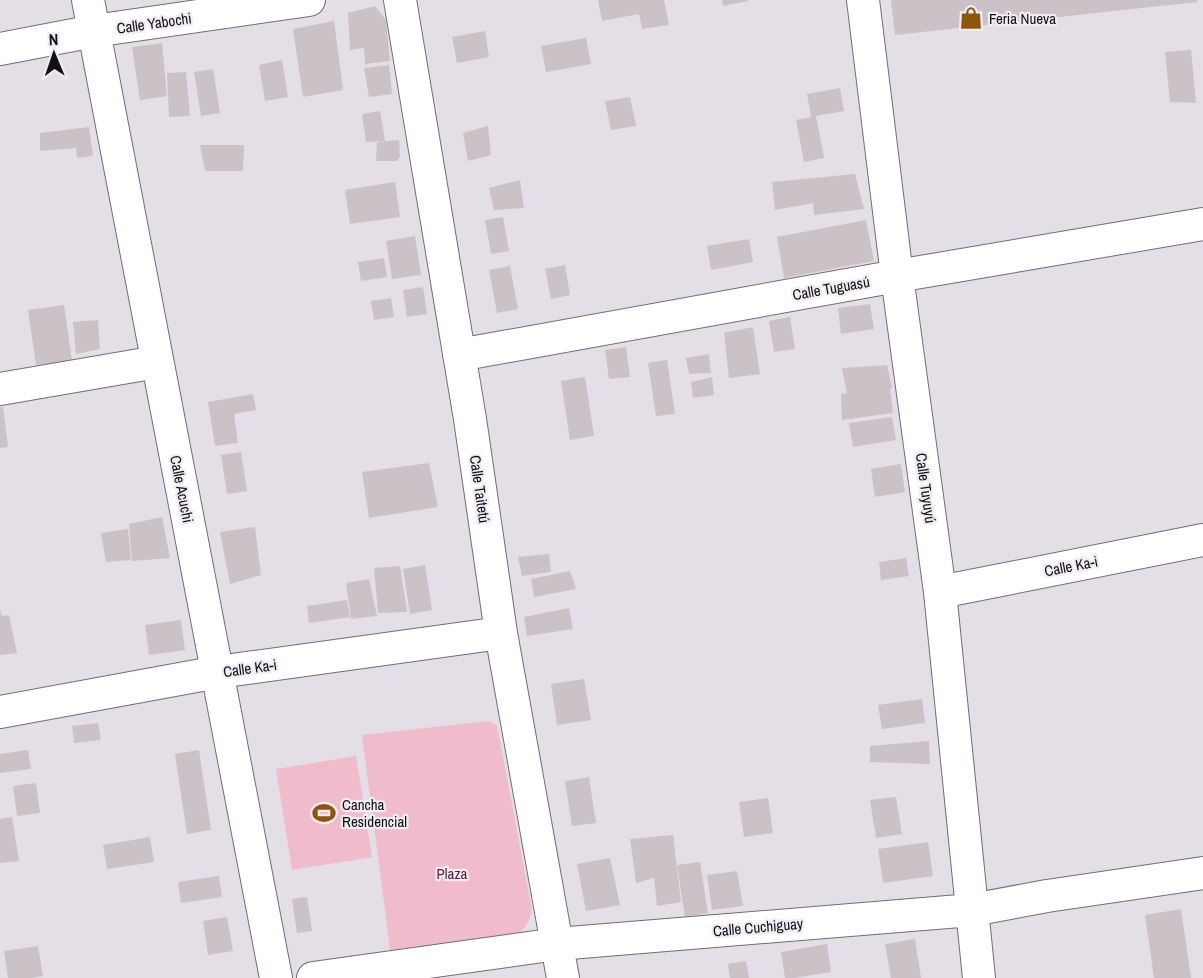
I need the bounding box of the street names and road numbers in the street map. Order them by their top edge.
street label: Calle Yabochi [115,7,193,39]
street label: Calle Tuguasú [791,271,871,305]
street label: Calle Tuyuyú [911,452,941,524]
street label: Calle Acuchi [165,453,199,525]
street label: Calle Taitetú [465,454,495,524]
street label: Calle Ka-i [1042,551,1100,581]
street label: Calle Ka-i [222,654,278,682]
street label: Calle Cuchiguay [712,913,805,941]

